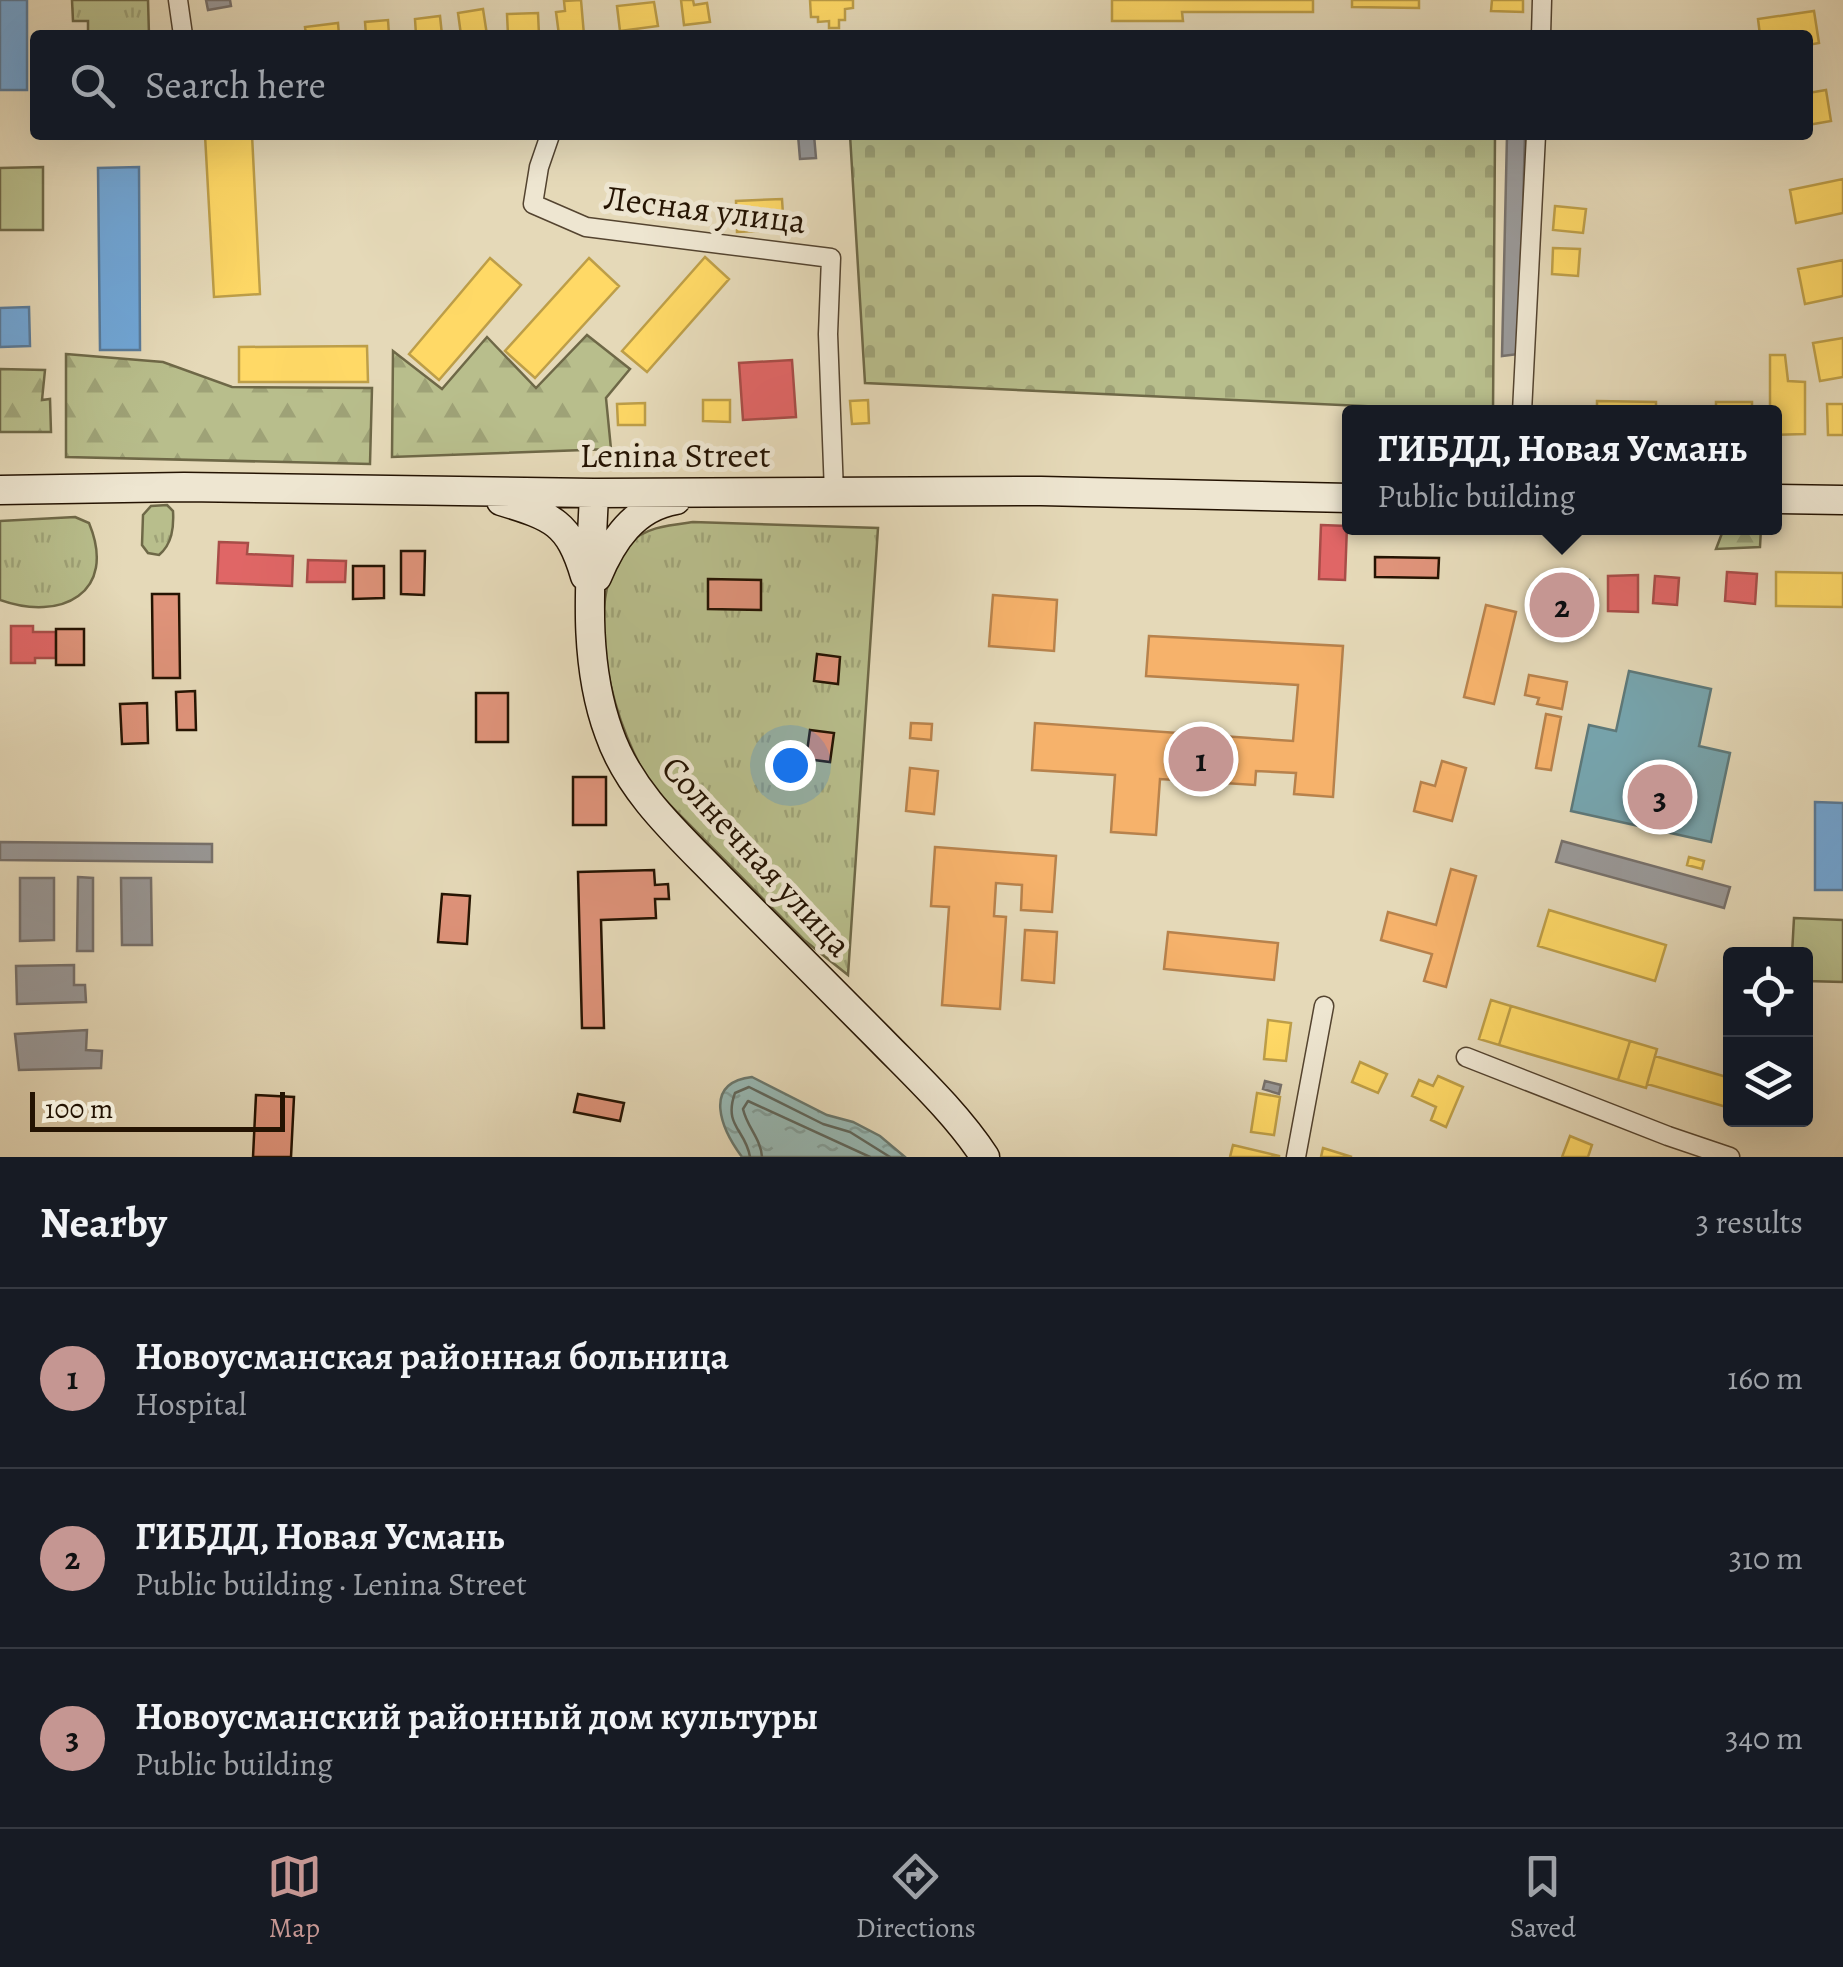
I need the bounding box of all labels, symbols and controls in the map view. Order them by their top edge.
search box [30,30,1813,140]
icon: search [65,58,120,113]
text: Search here [145,59,326,111]
street label: Лесная улица [601,173,809,245]
popup [1342,405,1782,535]
text: ГИБДД, Новая Усмань [1377,422,1747,474]
street label: Lenina Street [580,431,770,479]
text: Public building [1377,474,1575,518]
pin: 2 [1530,568,1594,642]
pin: 1 [1168,722,1234,796]
your location [765,740,816,791]
street label: Солнечная улица [651,745,863,967]
pin: 3 [1628,760,1692,834]
map controls [1723,947,1813,1127]
button: locate [1723,947,1813,1037]
button: layers [1723,1037,1813,1127]
scale bar [30,1087,285,1132]
text: 100 m [45,1090,113,1128]
text: Nearby [40,1194,167,1251]
text: 3 results [1696,1200,1803,1244]
text: Новоусманская районная больница [135,1330,729,1382]
text: 1 [67,1356,78,1400]
text: 160 m [1727,1356,1803,1400]
text: Hospital [135,1382,247,1426]
text: ГИБДД, Новая Усмань [135,1510,504,1562]
text: 2 [65,1536,80,1580]
text: 310 m [1729,1536,1803,1580]
text: Public building · Lenina Street [135,1562,527,1606]
text: Новоусманский районный дом культуры [135,1690,819,1742]
text: 3 [66,1716,79,1760]
text: 340 m [1725,1716,1803,1760]
text: Public building [135,1742,333,1786]
tab: Map [267,1849,322,1947]
tab: Directions [856,1849,976,1947]
tab: Saved [1510,1849,1576,1947]

